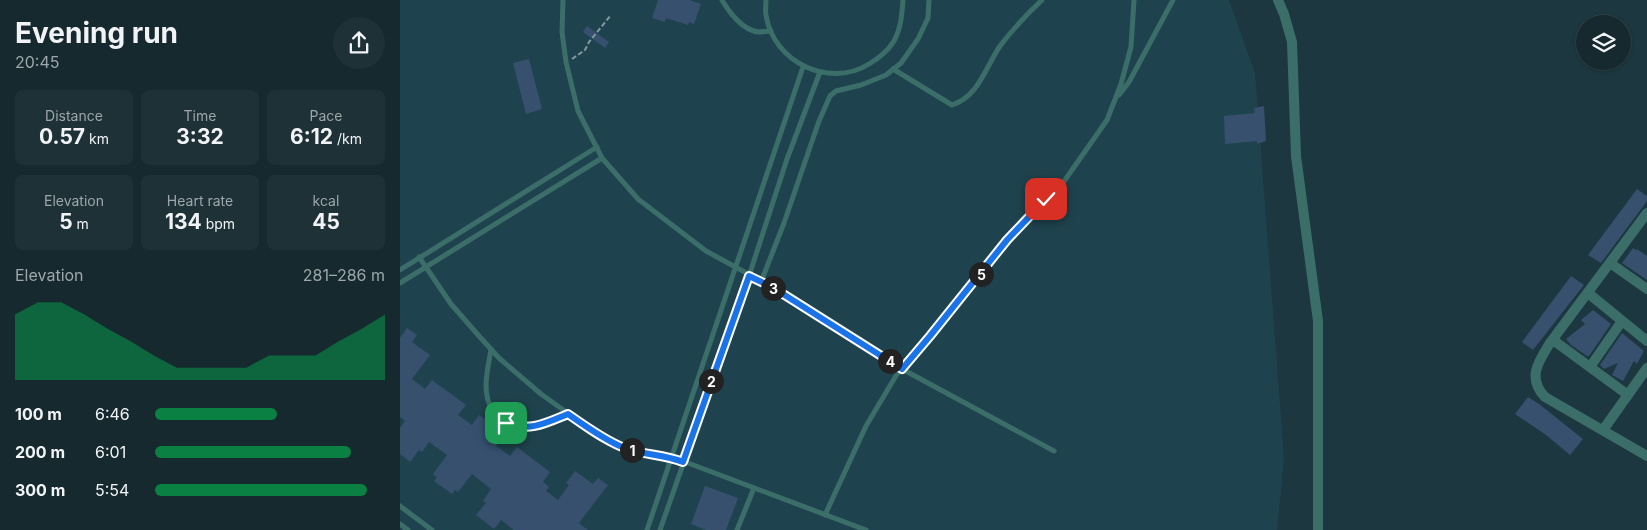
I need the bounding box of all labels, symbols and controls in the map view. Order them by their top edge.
map controls [1576,15,1631,70]
button: layers [1576,15,1631,70]
text: Evening run [15,16,178,50]
button: share [333,17,385,69]
text: 20:45 [15,52,60,72]
text: Distance [45,107,103,124]
text: Time [184,107,216,124]
text: Pace [310,107,342,124]
text: 0.57 [39,124,85,149]
text: 3:32 [176,124,224,149]
text: 6:12 [290,124,333,149]
text: km [85,130,109,147]
text: /km [333,130,362,147]
pin [1025,178,1067,220]
icon: check [1032,185,1060,213]
text: Elevation [44,192,104,209]
text: Heart rate [167,192,233,209]
text: kcal [313,192,339,209]
text: 5 [59,209,73,234]
text: 134 [165,209,202,234]
text: 45 [312,209,340,234]
text: m [73,215,89,232]
text: bpm [202,215,235,232]
pin: 5 [968,262,994,286]
text: Elevation [15,265,84,285]
text: 281–286 m [303,265,385,285]
text: 5 [977,266,986,283]
pin: 3 [760,276,786,300]
text: 3 [769,280,778,297]
pin: 4 [878,348,902,374]
text: 4 [886,353,895,370]
pin: 2 [698,368,724,394]
text: 2 [707,373,716,390]
pin [485,402,527,444]
text: 100 m [15,404,62,424]
text: 6:46 [95,404,130,424]
icon: arrive [492,409,520,437]
pin: 1 [620,438,644,462]
text: 200 m [15,442,65,462]
text: 6:01 [95,442,126,462]
text: 1 [629,442,636,459]
text: 300 m [15,480,65,500]
text: 5:54 [95,480,129,500]

